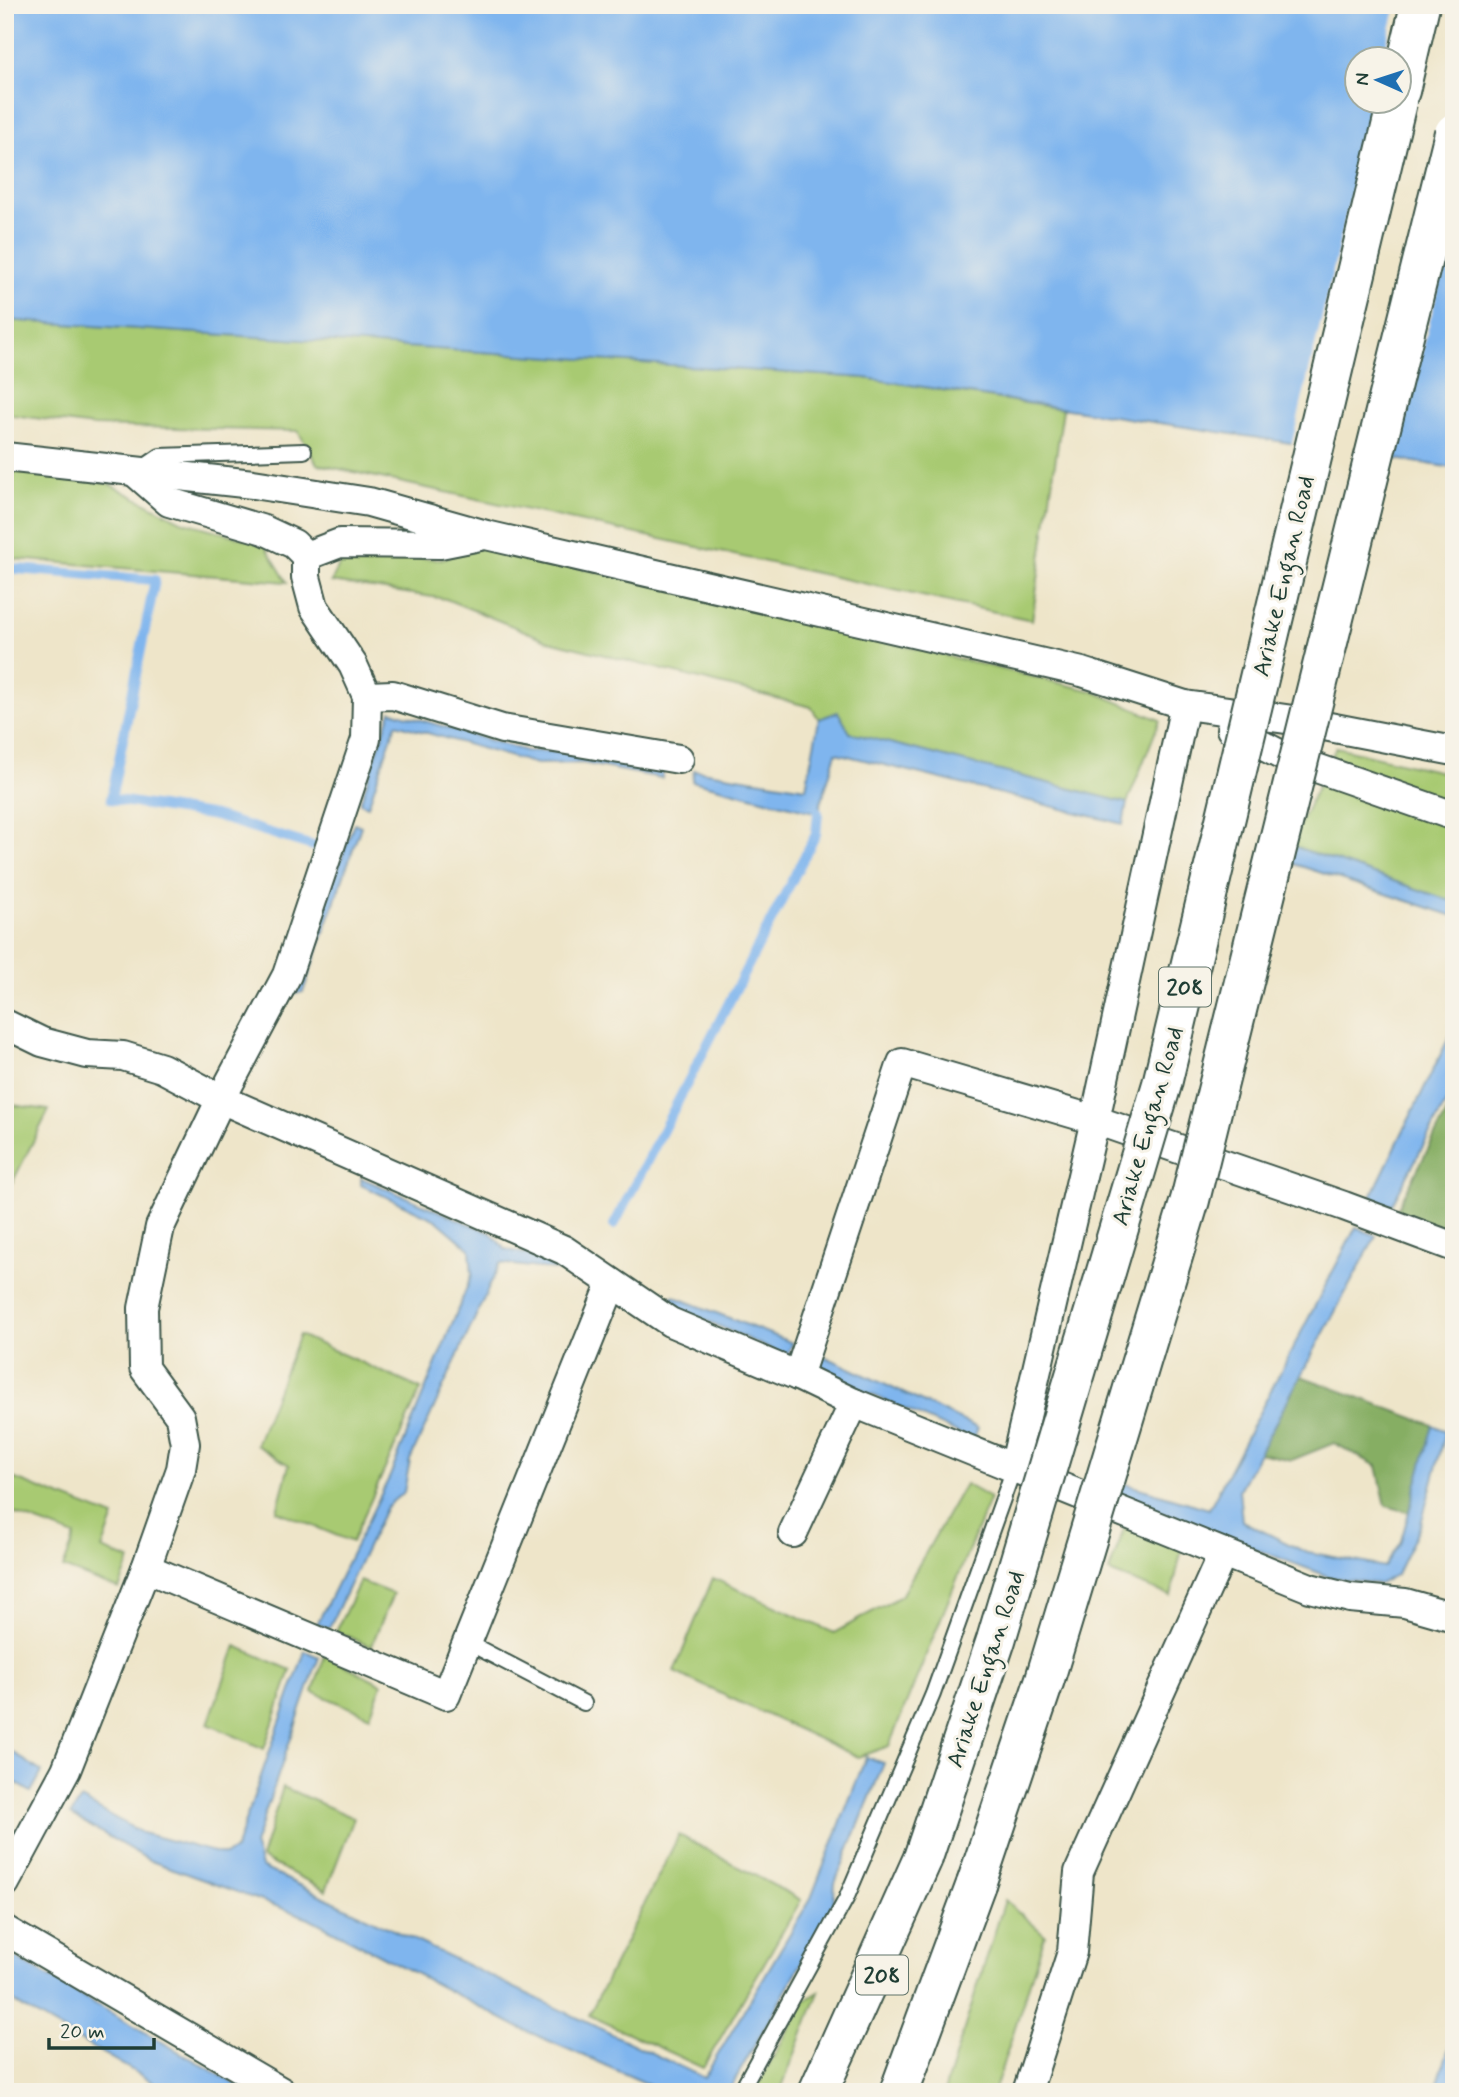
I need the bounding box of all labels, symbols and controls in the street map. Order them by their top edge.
north arrow [1344,46,1414,116]
text: N [1350,72,1375,86]
street label: Ariake Engan Road [1246,473,1326,681]
road number: 208 [1159,968,1211,1006]
street label: Ariake Engan Road [1105,1023,1195,1230]
street label: Ariake Engan Road [940,1567,1036,1773]
road number: 208 [856,1956,908,1994]
scale bar [49,2006,154,2050]
text: 20 m [60,2018,105,2046]

